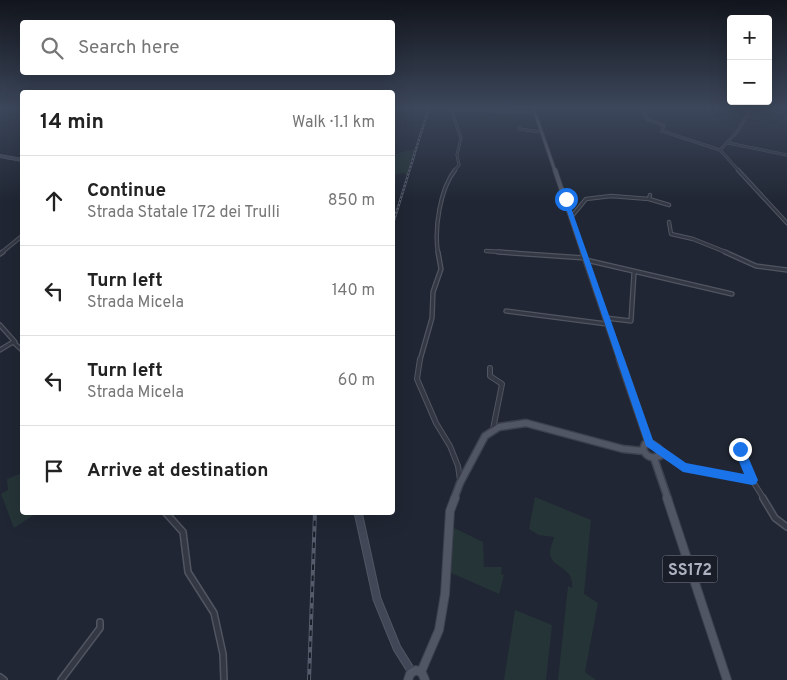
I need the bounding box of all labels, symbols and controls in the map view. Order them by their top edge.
map controls [727,15,772,105]
button: + [727,15,772,60]
search box [20,20,395,75]
icon: search [38,34,66,62]
text: Search here [78,36,180,60]
button: − [727,60,772,105]
text: 14 min [40,109,104,136]
text: Walk · 1.1 km [292,113,375,133]
text: Continue [87,179,166,203]
icon: ahead [40,187,68,215]
route start [555,188,578,211]
text: 850 m [328,191,375,211]
text: Strada Statale 172 dei Trulli [87,203,280,223]
text: Turn left [87,269,163,293]
icon: left [40,277,68,305]
text: 140 m [332,281,375,301]
text: Strada Micela [87,293,184,313]
text: Turn left [87,359,163,383]
icon: left [40,367,68,395]
text: 60 m [338,371,375,391]
text: Strada Micela [87,383,184,403]
route end [729,438,752,461]
icon: arrive [40,457,68,485]
text: Arrive at destination [87,459,268,483]
road number: SS172 [662,556,718,582]

